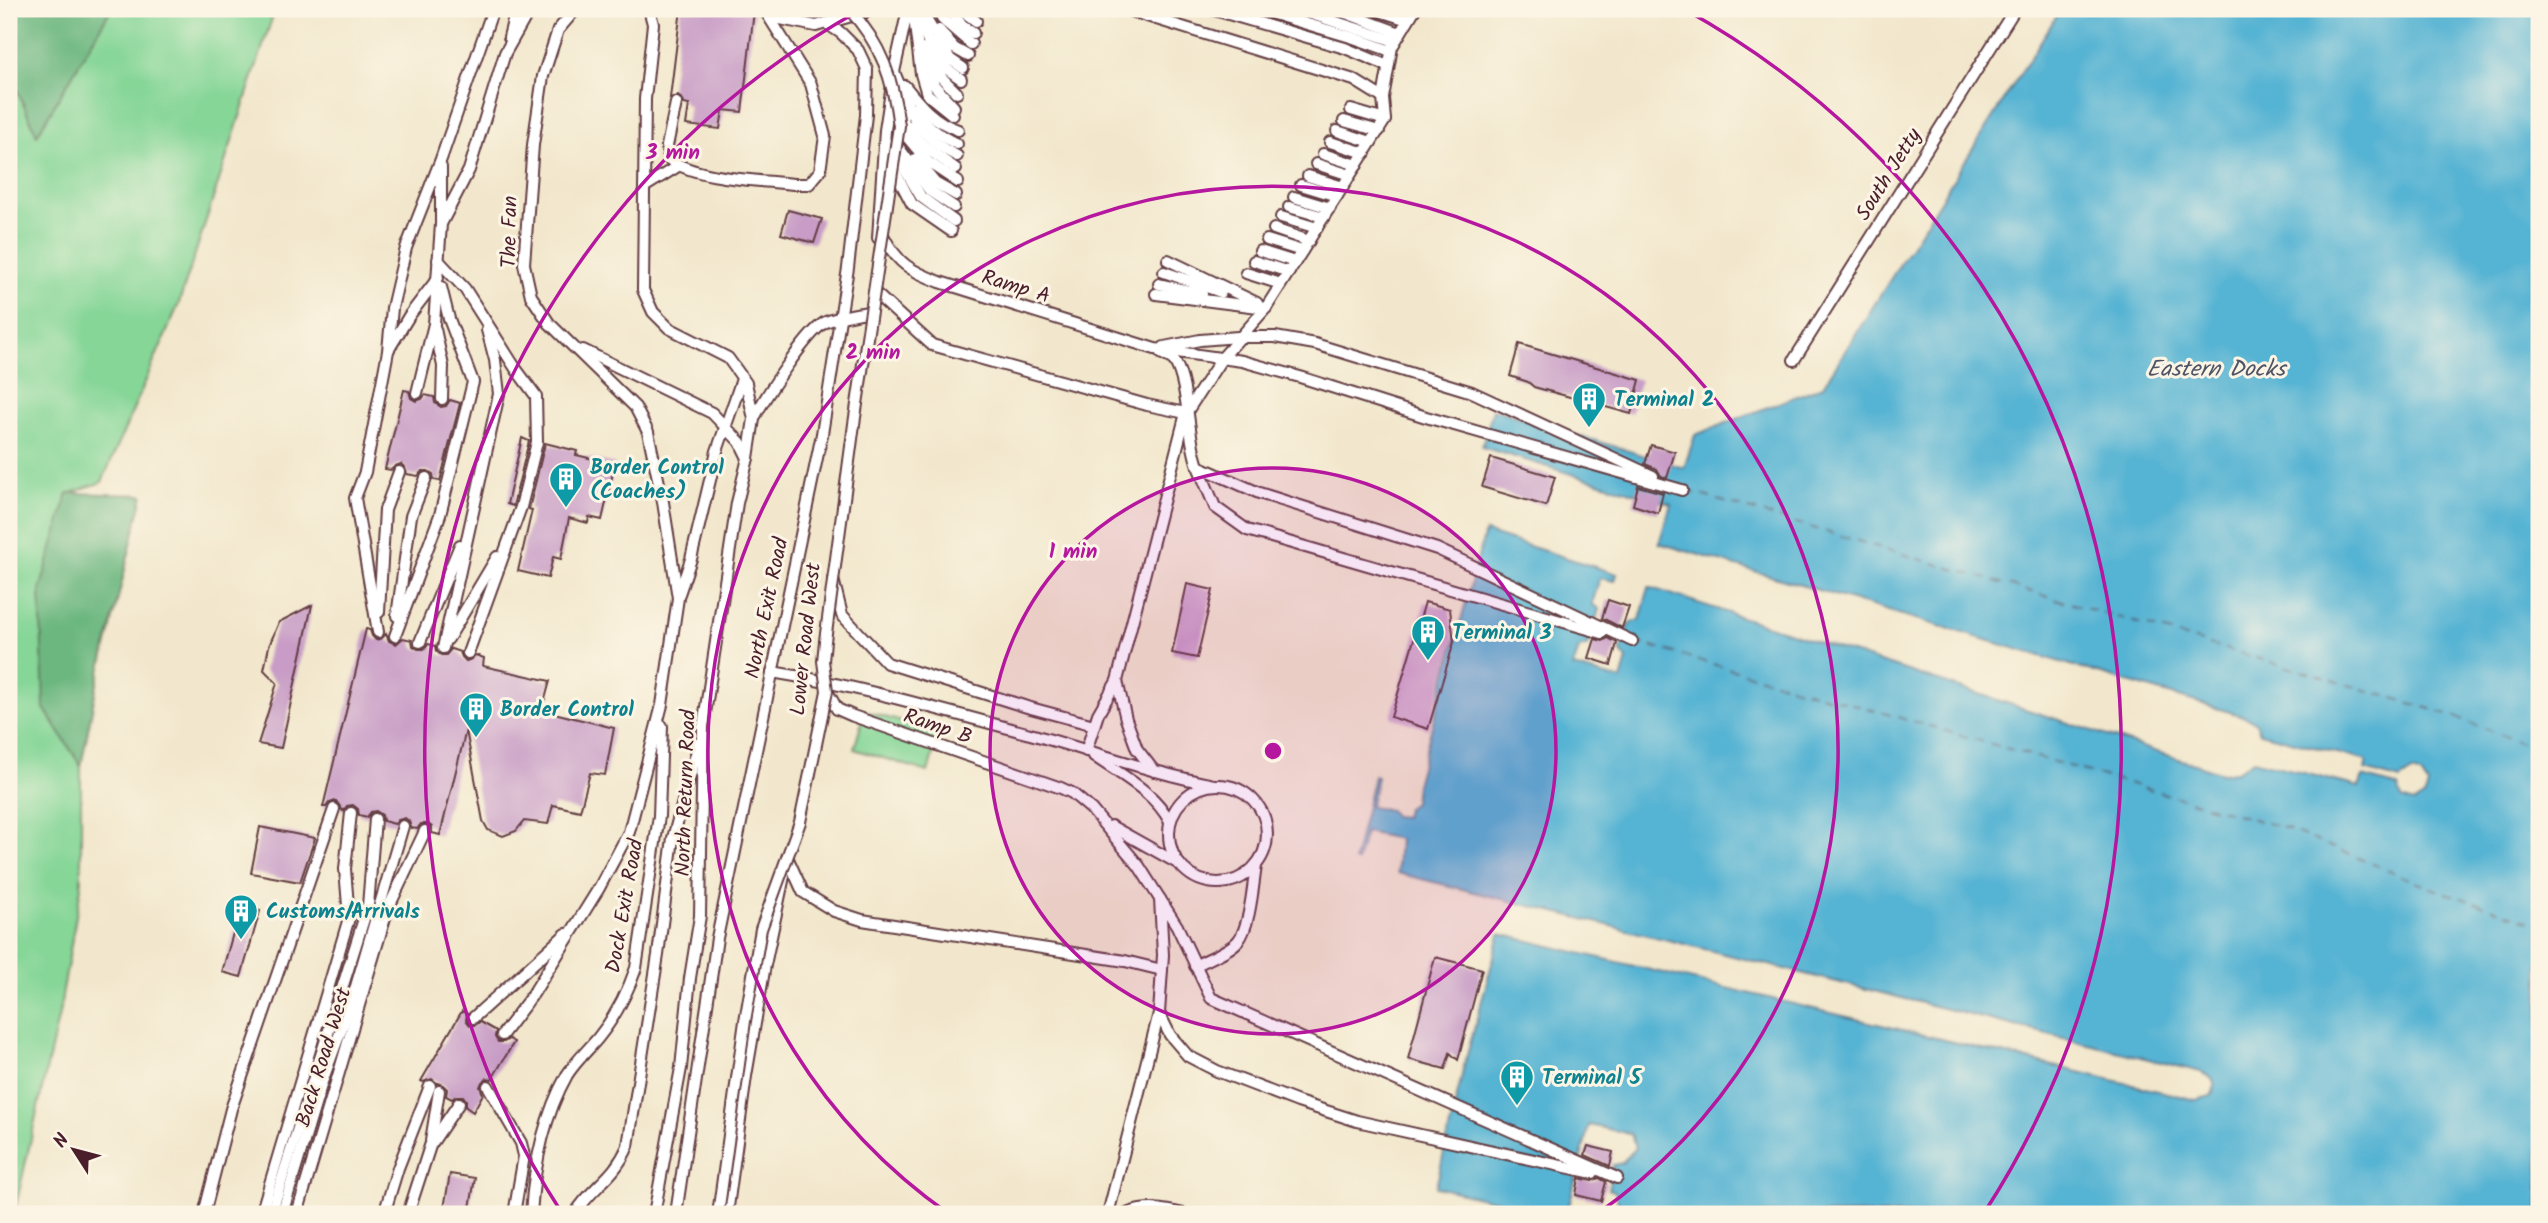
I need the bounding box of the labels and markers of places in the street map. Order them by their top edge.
building icon: Terminal 2 [1570,380,1608,429]
place label: Terminal 2 [1614,384,1714,417]
place label: Border Control (Coaches) [590,452,724,509]
building icon: Border Control (Coaches) [547,460,585,509]
building icon: Terminal 3 [1409,613,1447,662]
place label: Terminal 3 [1452,617,1552,650]
building icon: Border Control [457,690,495,739]
place label: Border Control [500,694,634,727]
centre of rings [1261,739,1285,763]
building icon: Customs/Arrivals [222,892,260,941]
place label: Customs/Arrivals [266,896,420,929]
building icon: Terminal 5 [1498,1058,1536,1107]
place label: Terminal 5 [1542,1062,1643,1095]

